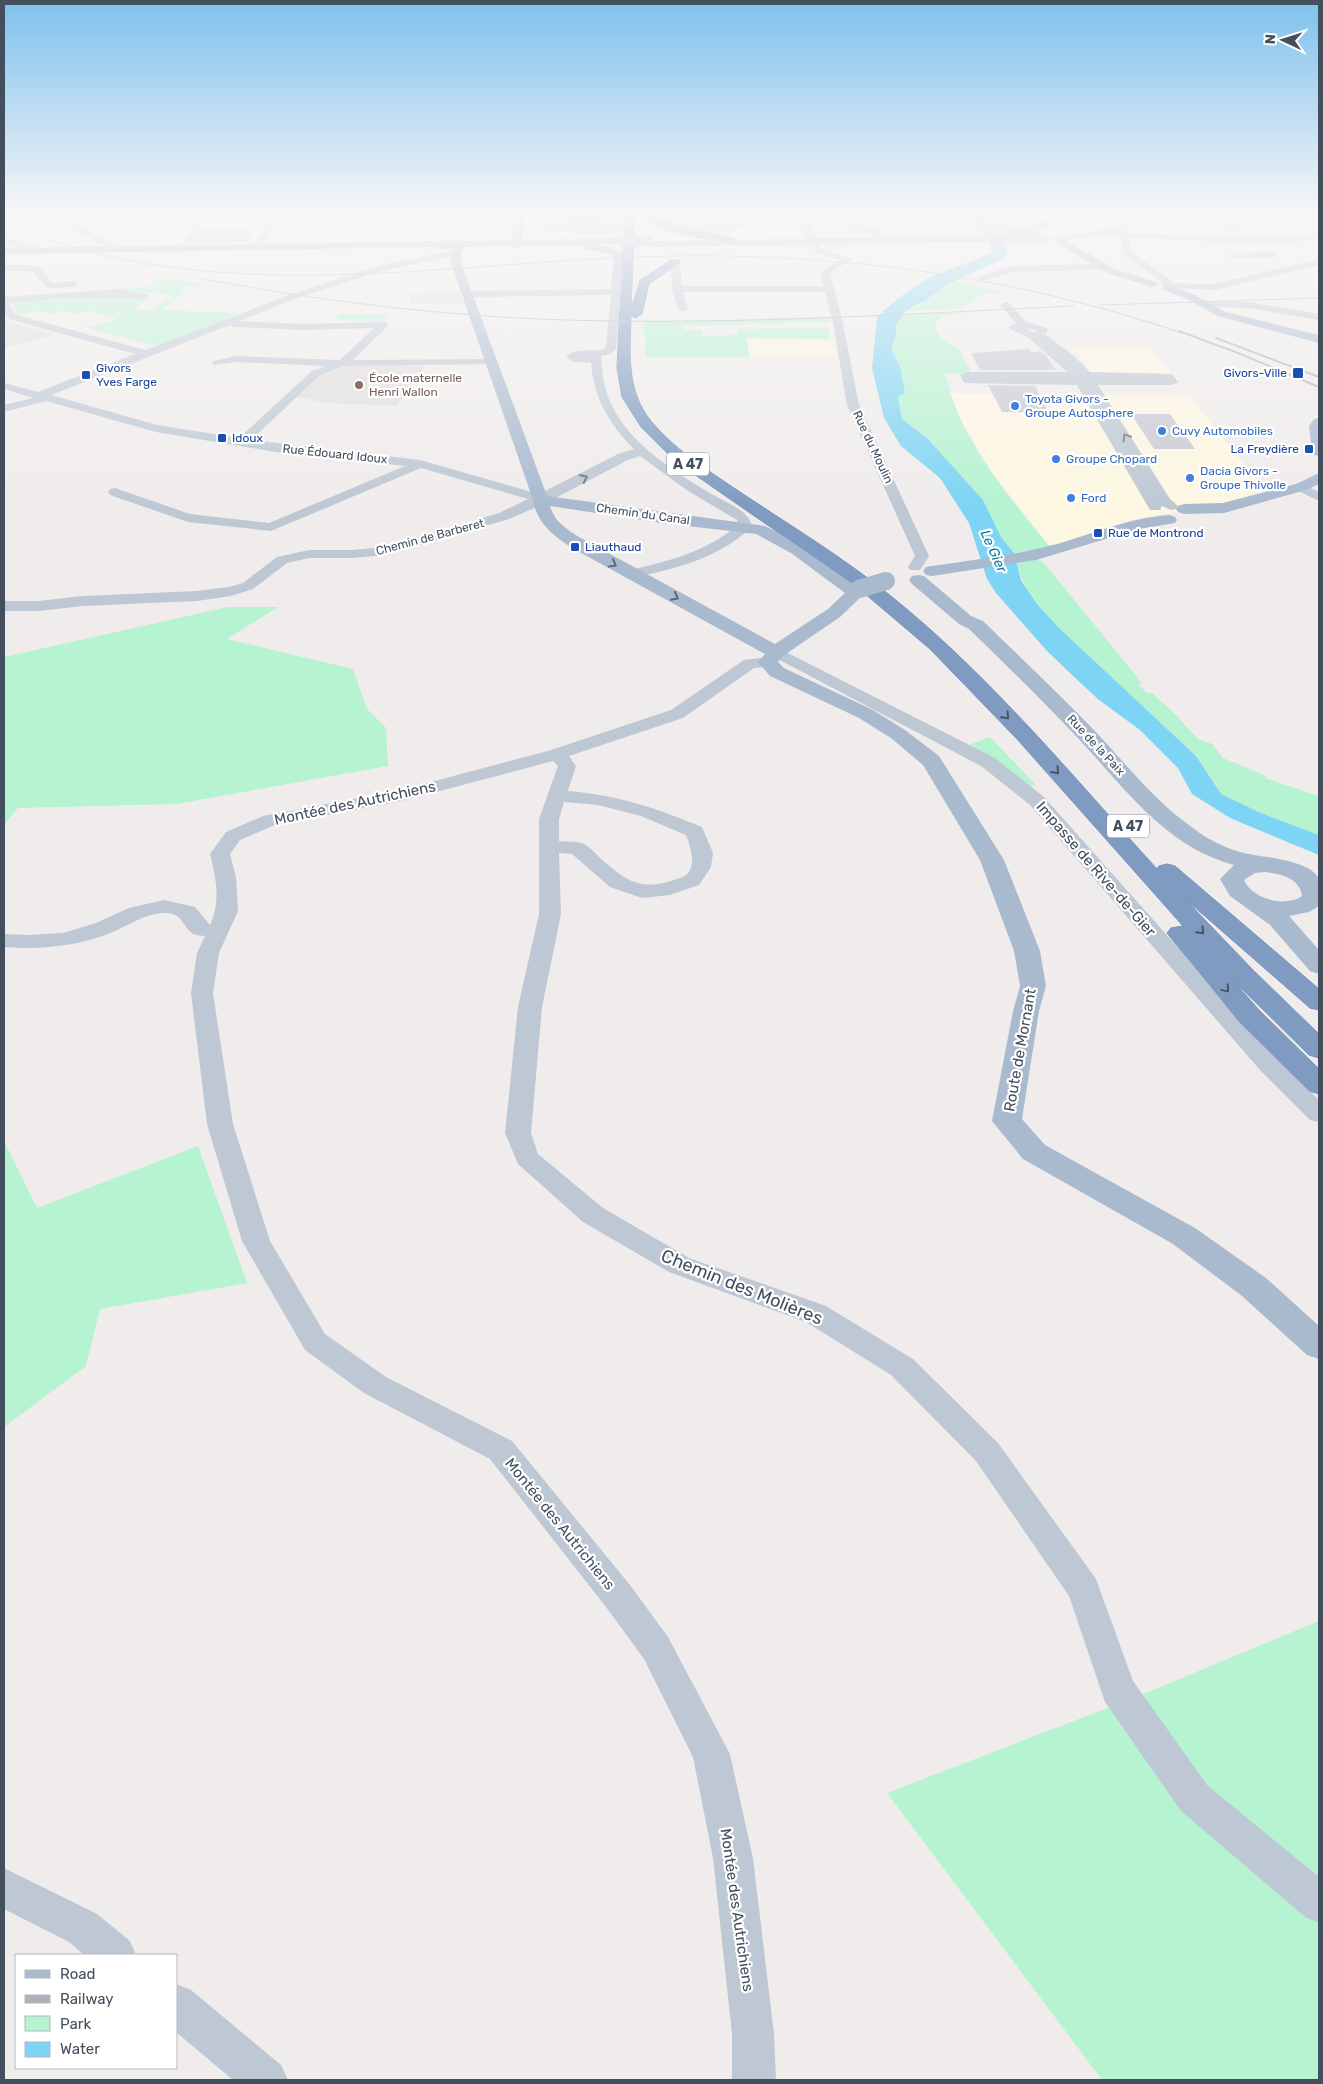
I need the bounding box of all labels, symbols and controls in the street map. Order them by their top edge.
north arrow [1258,15,1308,65]
text: N [1262,34,1279,45]
place label: Givors Yves Farge [96,361,157,389]
place label: Givors-Ville [1223,366,1287,380]
marker: Givors-Ville [1291,366,1305,380]
marker: Givors Yves Farge [80,369,92,381]
place label: École maternelle Henri Wallon [369,371,462,399]
marker: École maternelle Henri Wallon [353,379,365,391]
place label: Toyota Givors - Groupe Autosphere [1025,392,1134,420]
marker: Toyota Givors - Groupe Autosphere [1009,400,1021,412]
street label: Rue du Moulin [850,408,896,486]
place label: Cuvy Automobiles [1172,424,1273,438]
marker: Cuvy Automobiles [1156,425,1168,437]
place label: Idoux [232,431,264,445]
marker: Idoux [216,432,228,444]
one-way arrow [1123,433,1133,442]
street label: Rue Édouard Idoux [282,442,389,467]
place label: La Freydière [1231,442,1299,456]
marker: La Freydière [1303,443,1315,455]
road number: A 47 [667,452,709,476]
place label: Groupe Chopard [1066,452,1157,466]
marker: Groupe Chopard [1050,453,1062,465]
place label: Dacia Givors - Groupe Thivolle [1200,464,1286,492]
marker: Dacia Givors - Groupe Thivolle [1184,472,1196,484]
one-way arrow [579,474,588,484]
place label: Ford [1081,491,1106,505]
marker: Ford [1065,492,1077,504]
street label: Chemin du Canal [595,500,691,528]
street label: Chemin de Barberet [374,516,486,558]
place label: Rue de Montrond [1108,526,1204,540]
water label: Le Gier [977,527,1011,576]
marker: Rue de Montrond [1092,527,1104,539]
place label: Liauthaud [585,540,642,554]
marker: Liauthaud [569,541,581,553]
one-way arrow [607,557,616,567]
one-way arrow [669,591,678,601]
one-way arrow [1000,710,1009,719]
street label: Rue de la Paix [1064,712,1128,779]
one-way arrow [1051,766,1060,775]
street label: Montée des Autrichiens [273,777,438,829]
street label: Impasse de Rive-de-Gier [1033,798,1160,940]
road number: A 47 [1107,814,1149,838]
one-way arrow [1195,926,1204,935]
one-way arrow [1221,983,1229,992]
street label: Route de Mornant [1000,987,1040,1113]
street label: Chemin des Molières [658,1244,826,1330]
street label: Montée des Autrichiens [501,1454,619,1594]
street label: Montée des Autrichiens [717,1827,757,1993]
legend [15,1954,178,2069]
text: Road [60,1965,96,1983]
text: Railway [60,1990,114,2008]
text: Park [60,2015,91,2033]
text: Water [60,2040,100,2058]

